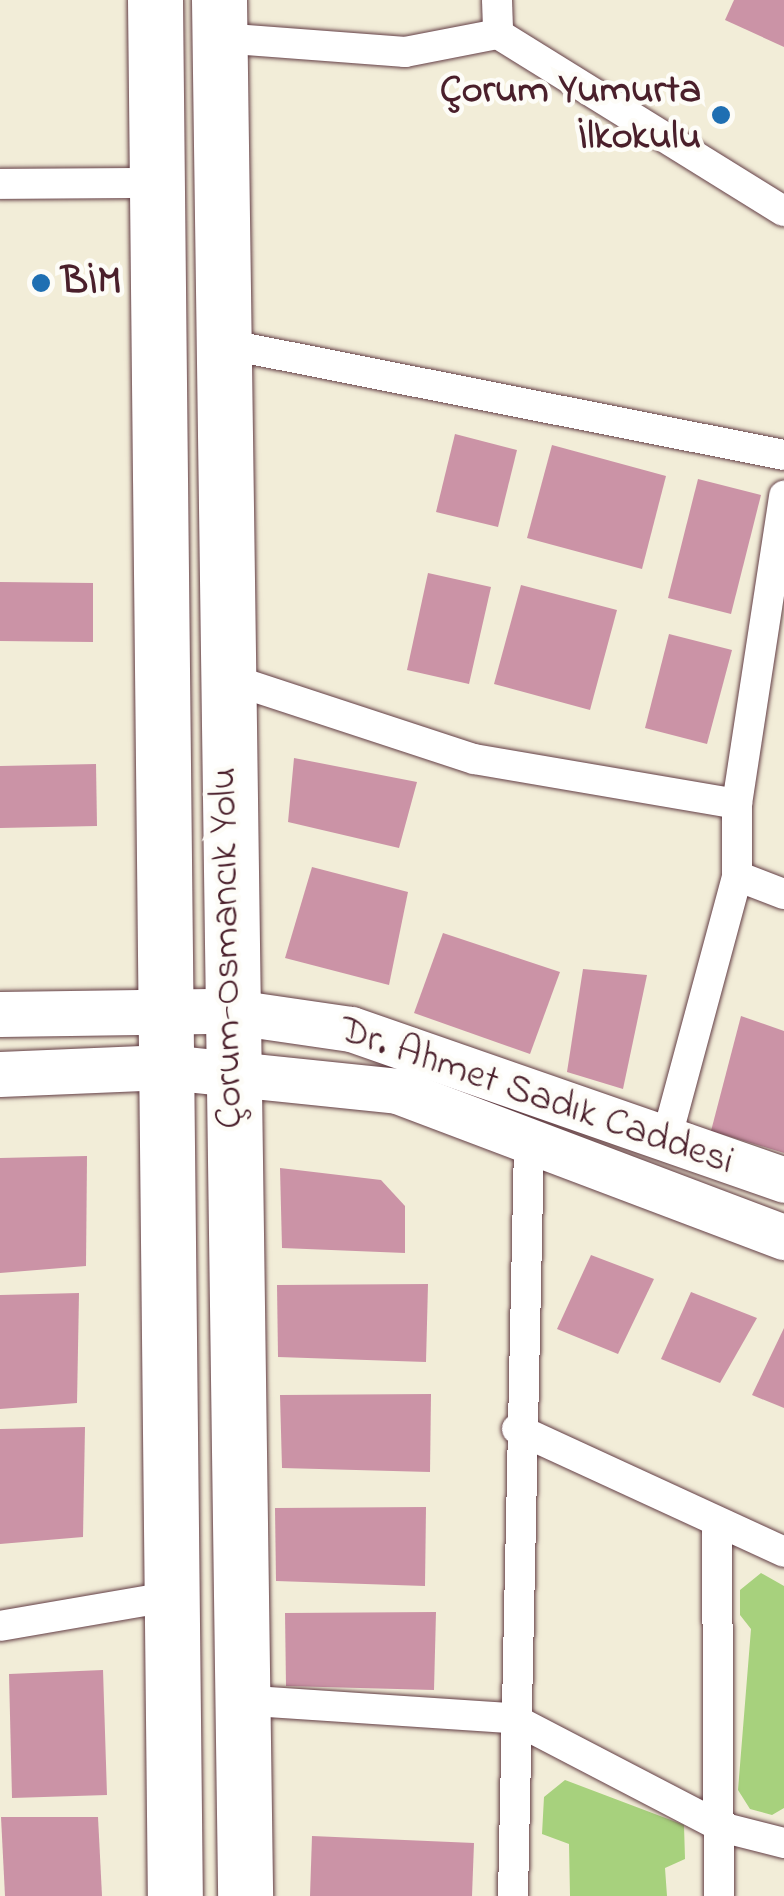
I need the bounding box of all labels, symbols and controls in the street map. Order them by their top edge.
place label: Çorum Yumurta İlkokulu [440,68,701,162]
marker: Çorum Yumurta İlkokulu [710,104,732,126]
place label: BİM [61,259,122,307]
marker: BİM [30,272,52,294]
street label: Çorum-Osmancık Yolu [201,767,255,1129]
street label: Dr. Ahmet Sadık Caddesi [332,1007,740,1187]

